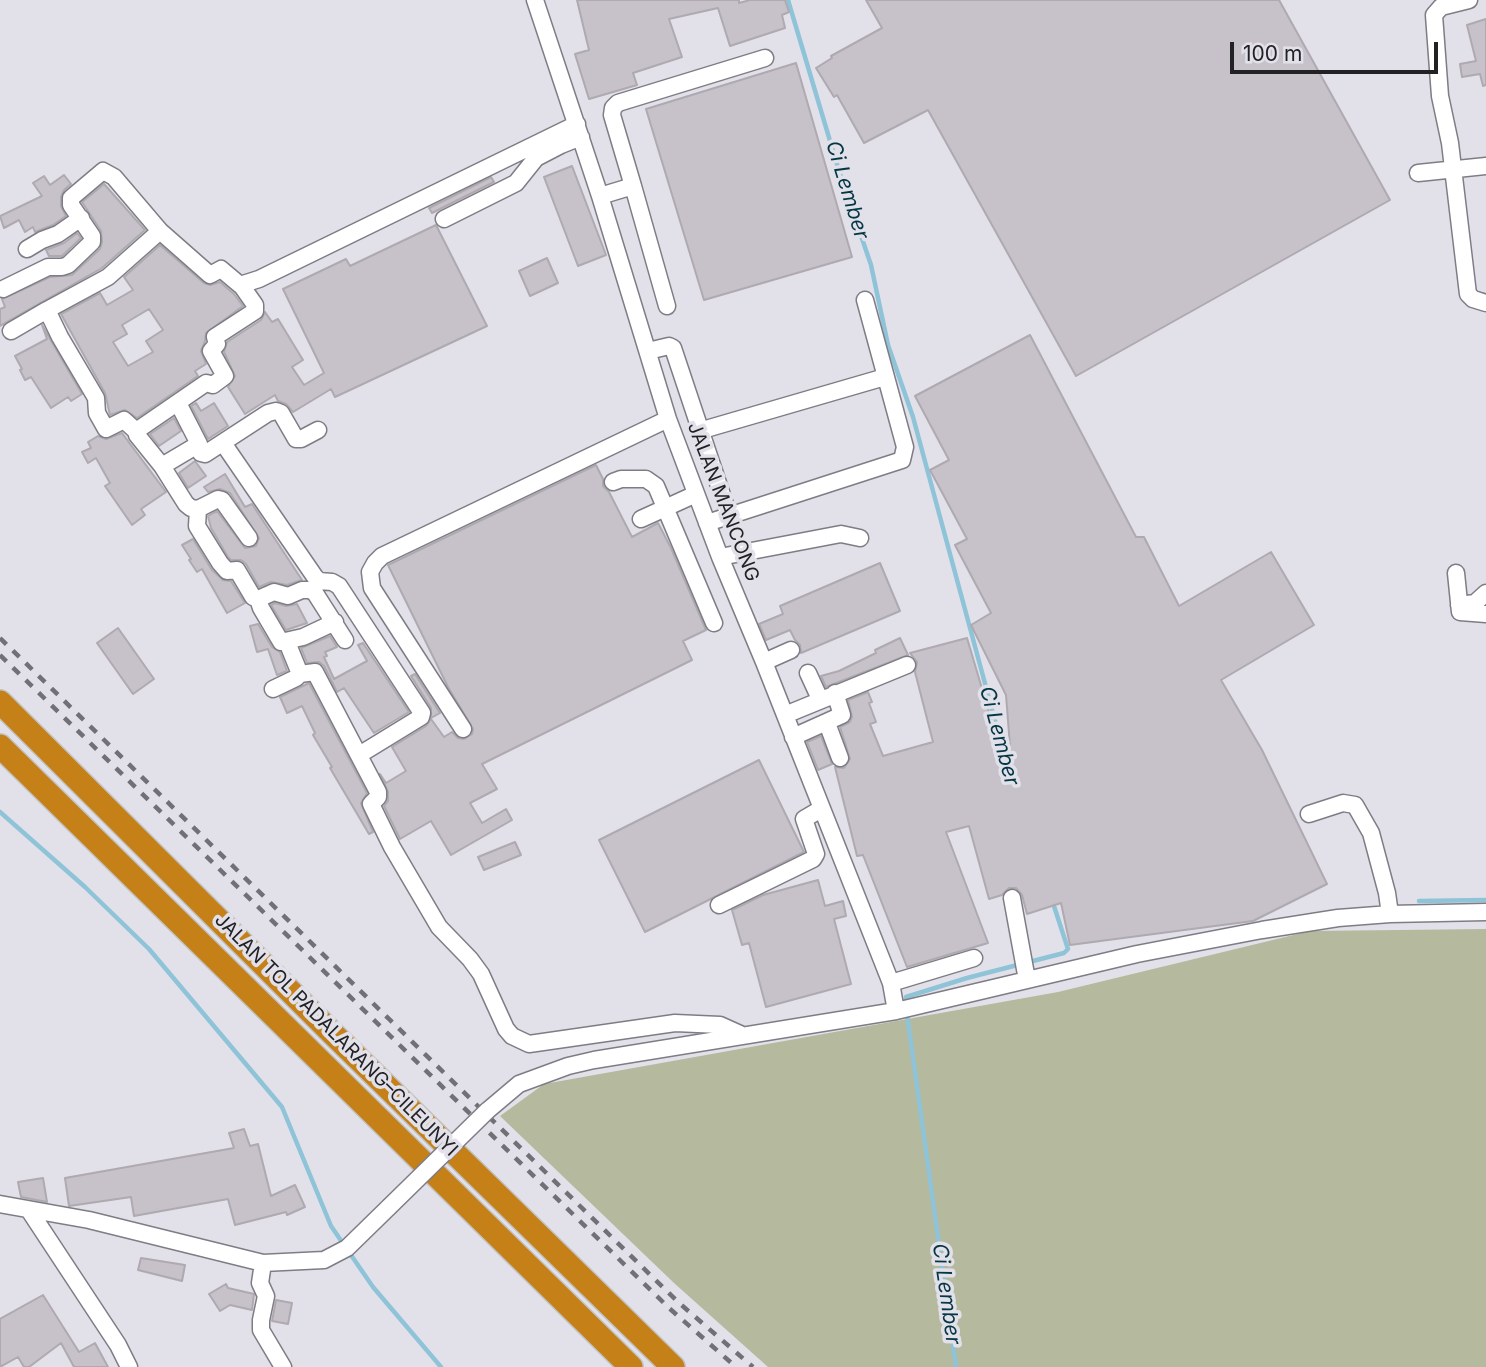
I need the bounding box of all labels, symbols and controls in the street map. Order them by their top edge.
scale bar [1234,28,1442,72]
text: 100 m [1243,41,1302,66]
water label: Ci Lember [820,138,874,242]
street label: JALAN MANCONG [682,419,764,585]
water label: Ci Lember [974,684,1024,788]
street label: JALAN TOL PADALARANG–CILEUNYI [210,909,462,1161]
water label: Ci Lember [926,1242,966,1346]

